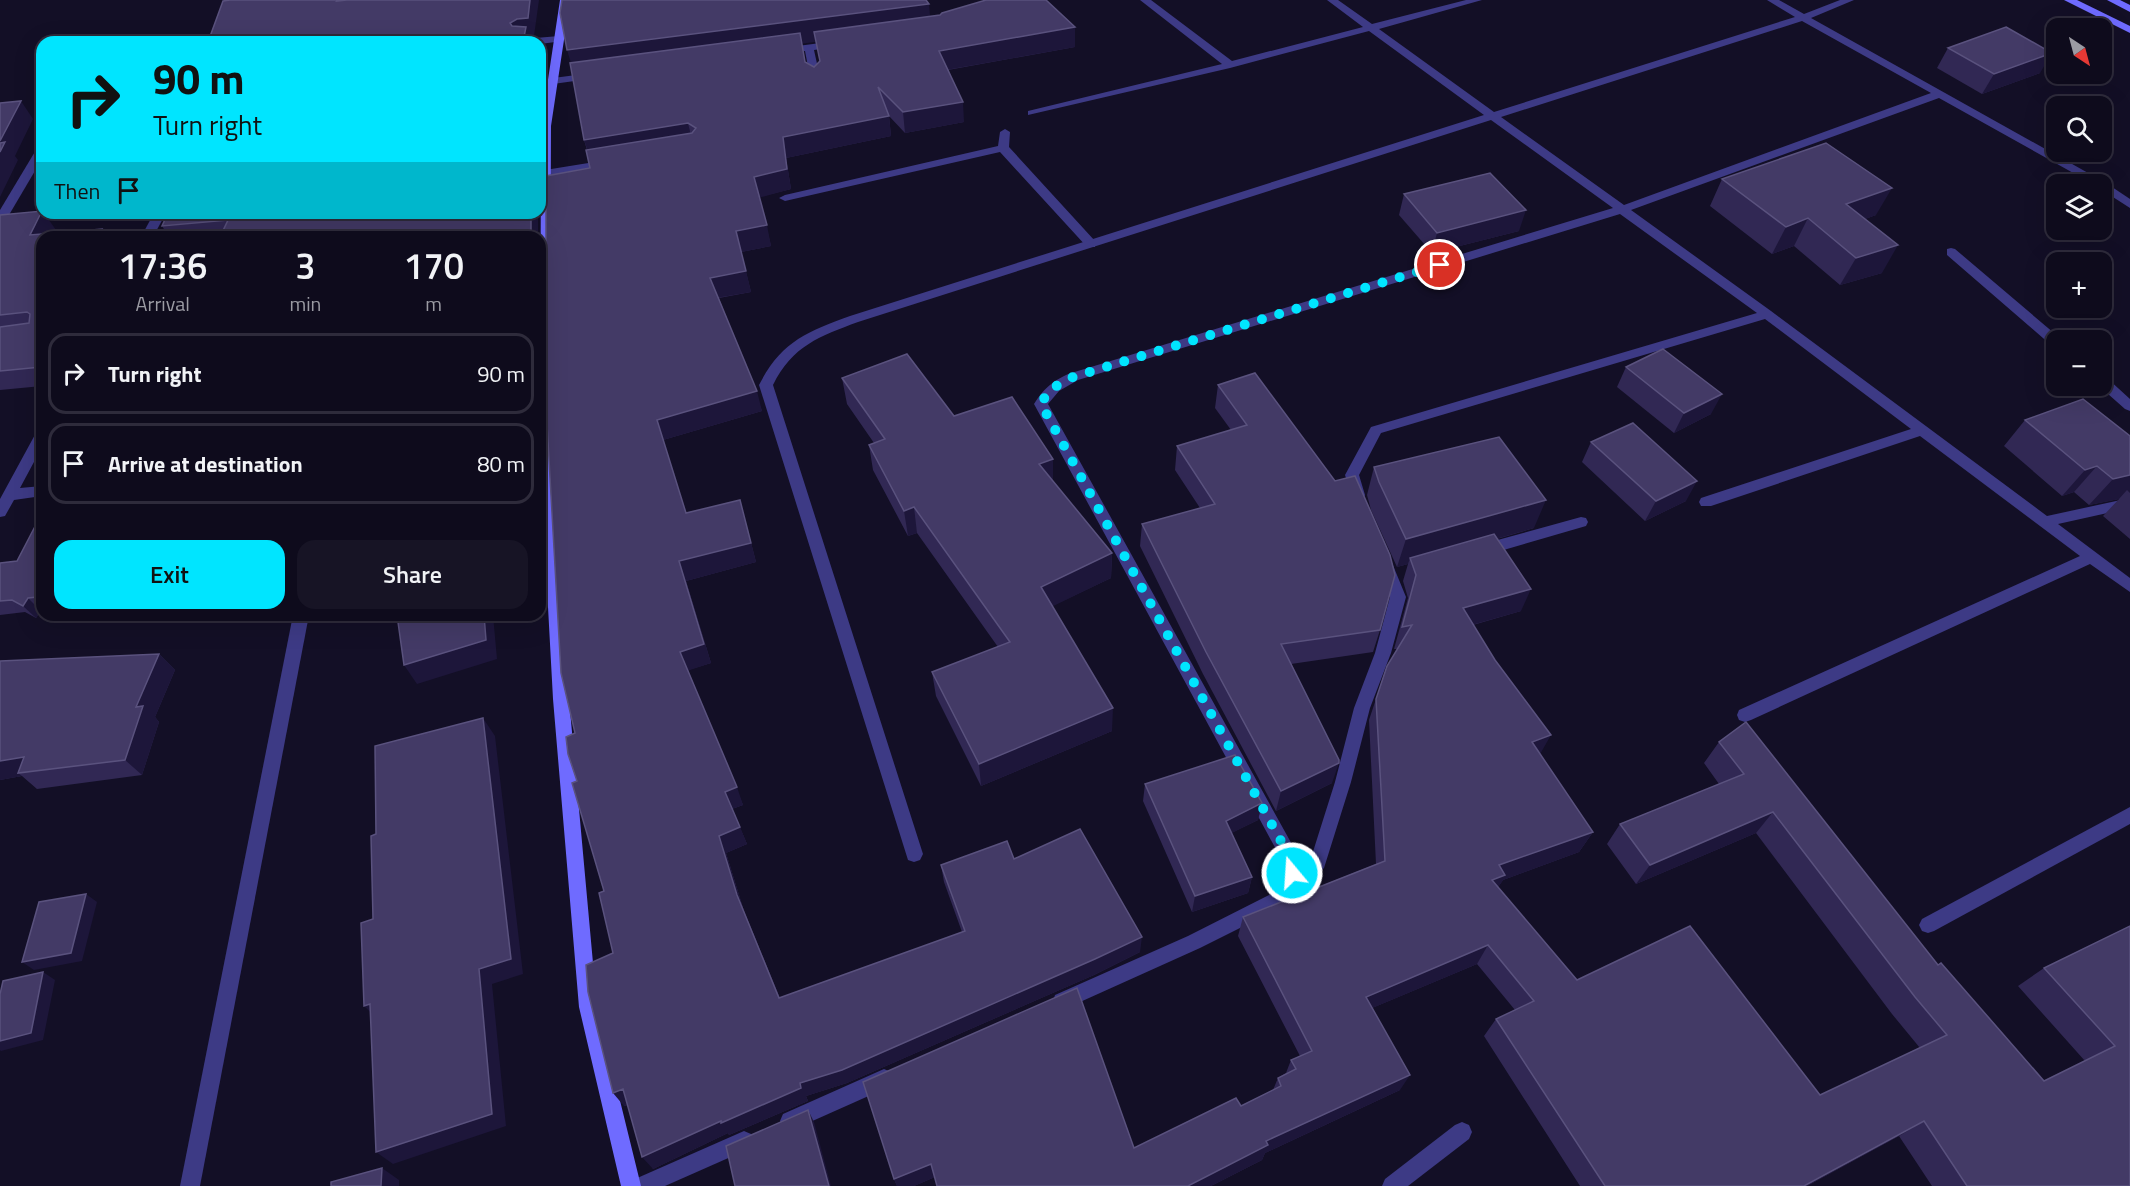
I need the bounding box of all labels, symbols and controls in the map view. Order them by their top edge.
north arrow [2046,18,2112,84]
map controls [2046,18,2112,396]
text: 90 m [153,46,245,110]
icon: right [54,60,132,138]
button: search [2046,96,2112,162]
text: Turn right [153,104,262,145]
text: Then [54,174,100,208]
icon: arrive [112,174,145,207]
button: layers [2046,174,2112,240]
text: 17:36 [118,238,207,293]
text: 3 [295,238,315,293]
text: 170 [403,238,464,293]
pin [1414,239,1465,290]
icon: arrive [1423,248,1456,281]
button: + [2046,252,2112,318]
text: Arrival [136,288,190,319]
text: min [289,288,321,319]
text: m [425,288,442,319]
button: − [2046,330,2112,396]
icon: right [57,357,90,390]
text: Turn right [108,357,202,391]
text: 90 m [477,357,525,391]
icon: arrive [57,447,90,480]
text: Arrive at destination [108,447,303,481]
text: 80 m [477,447,525,481]
button: Exit [54,540,285,609]
button: Share [297,540,528,609]
position arrow [1260,841,1324,905]

